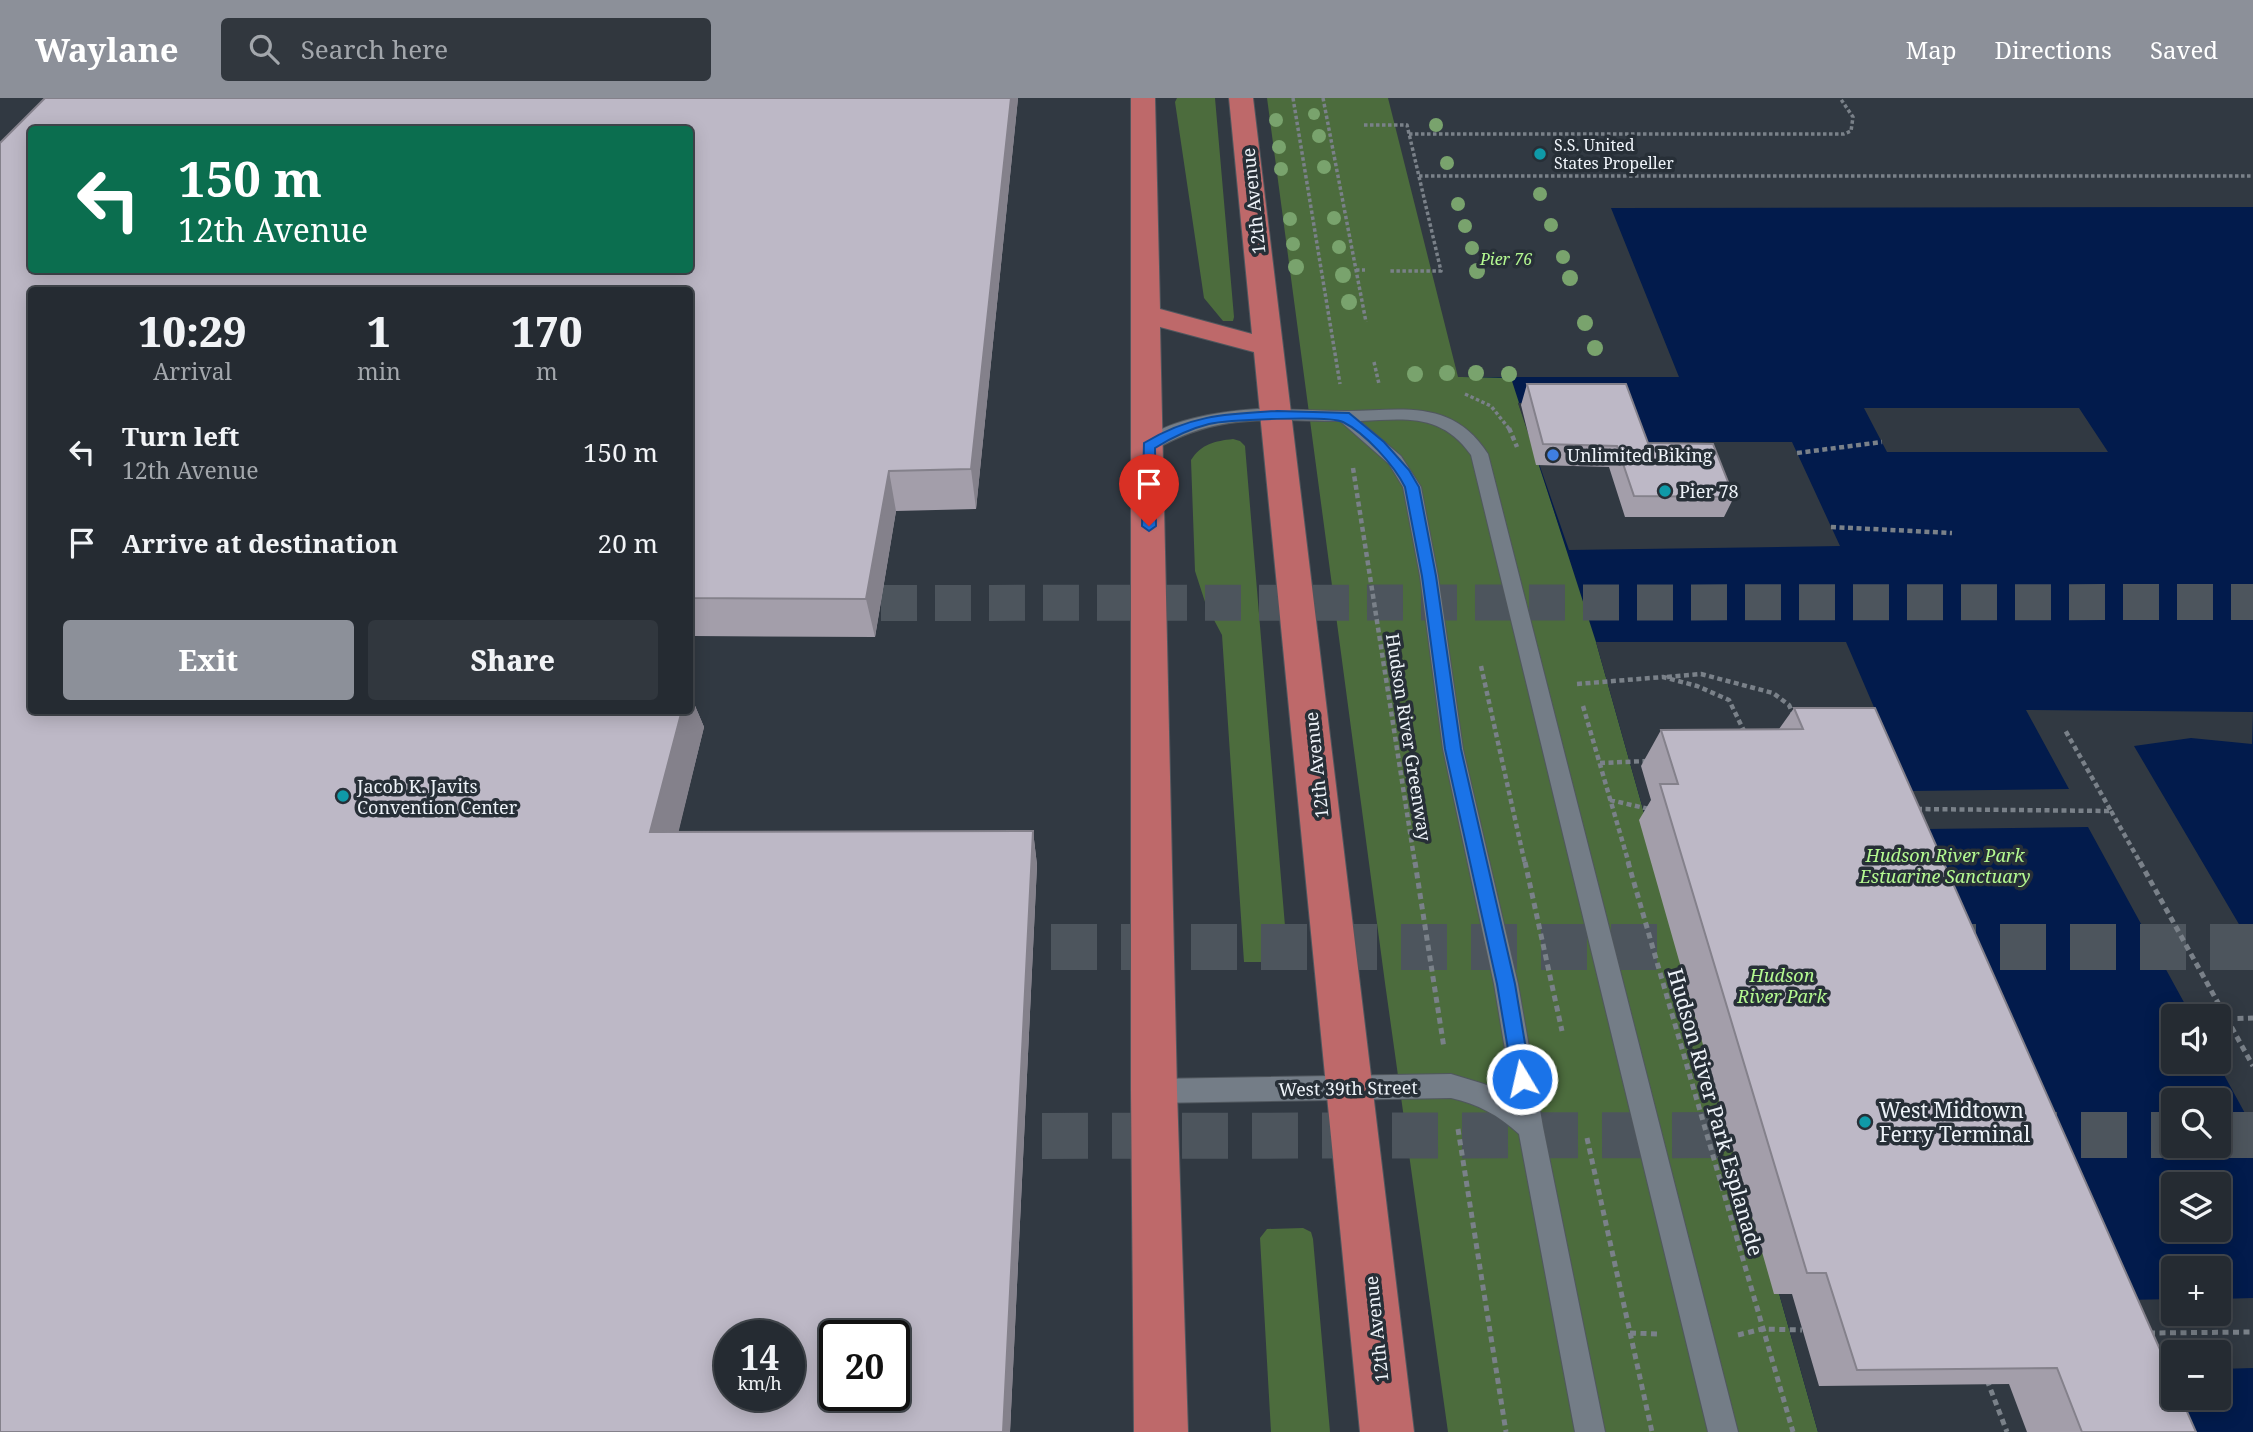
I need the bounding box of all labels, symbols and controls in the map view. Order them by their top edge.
search box [221,18,711,81]
text: Waylane [35,27,179,72]
icon: search [245,30,283,68]
text: Search here [301,31,448,67]
text: Map [1906,33,1957,66]
text: Directions [1995,33,2112,66]
text: Saved [2150,33,2218,66]
place label: S.S. United States Propeller [1554,134,1674,174]
text: 150 m [178,145,322,211]
marker: S.S. United States Propeller [1532,146,1548,162]
street label: 12th Avenue [1235,147,1271,255]
icon: left [63,154,154,245]
text: 12th Avenue [178,208,368,251]
park label: Pier 76 [1479,248,1532,270]
text: 10:29 [138,302,247,359]
text: 1 [367,302,391,359]
text: 170 [511,302,583,359]
text: Arrival [153,355,232,387]
text: min [357,355,401,387]
text: m [536,355,558,387]
text: Turn left [122,418,239,454]
icon: left [63,433,101,471]
text: 150 m [583,434,658,470]
place label: Unlimited Biking [1567,443,1713,467]
marker: Unlimited Biking [1545,447,1561,463]
text: 12th Avenue [122,454,259,486]
pin [1119,454,1179,526]
icon: arrive [1130,465,1168,503]
place label: Pier 78 [1679,479,1739,503]
marker: Pier 78 [1657,483,1673,499]
icon: arrive [63,524,101,562]
text: Arrive at destination [122,525,398,561]
text: 20 m [598,525,658,561]
button: Exit [63,620,354,700]
button: Share [368,620,658,700]
street label: Hudson River Greenway [1381,631,1437,843]
street label: 12th Avenue [1298,711,1334,819]
place label: Jacob K. Javits Convention Center [356,774,518,819]
marker: Jacob K. Javits Convention Center [335,788,351,804]
park label: Hudson River Park Estuarine Sanctuary [1858,843,2031,888]
park label: Hudson River Park [1736,963,1827,1008]
street label: Hudson River Park Esplanade [1661,965,1771,1259]
map controls [2161,1004,2231,1410]
button: sound [2161,1004,2231,1074]
position arrow [1485,1042,1559,1116]
street label: West 39th Street [1278,1075,1418,1101]
button: search [2161,1088,2231,1158]
place label: West Midtown Ferry Terminal [1879,1096,2031,1148]
marker: West Midtown Ferry Terminal [1857,1114,1873,1130]
button: layers [2161,1172,2231,1242]
button: + [2161,1256,2231,1326]
street label: 12th Avenue [1358,1275,1394,1383]
speed limit sign: 20 [819,1320,910,1411]
text: 14 [740,1333,779,1380]
button: − [2161,1340,2231,1410]
text: km/h [737,1371,782,1395]

